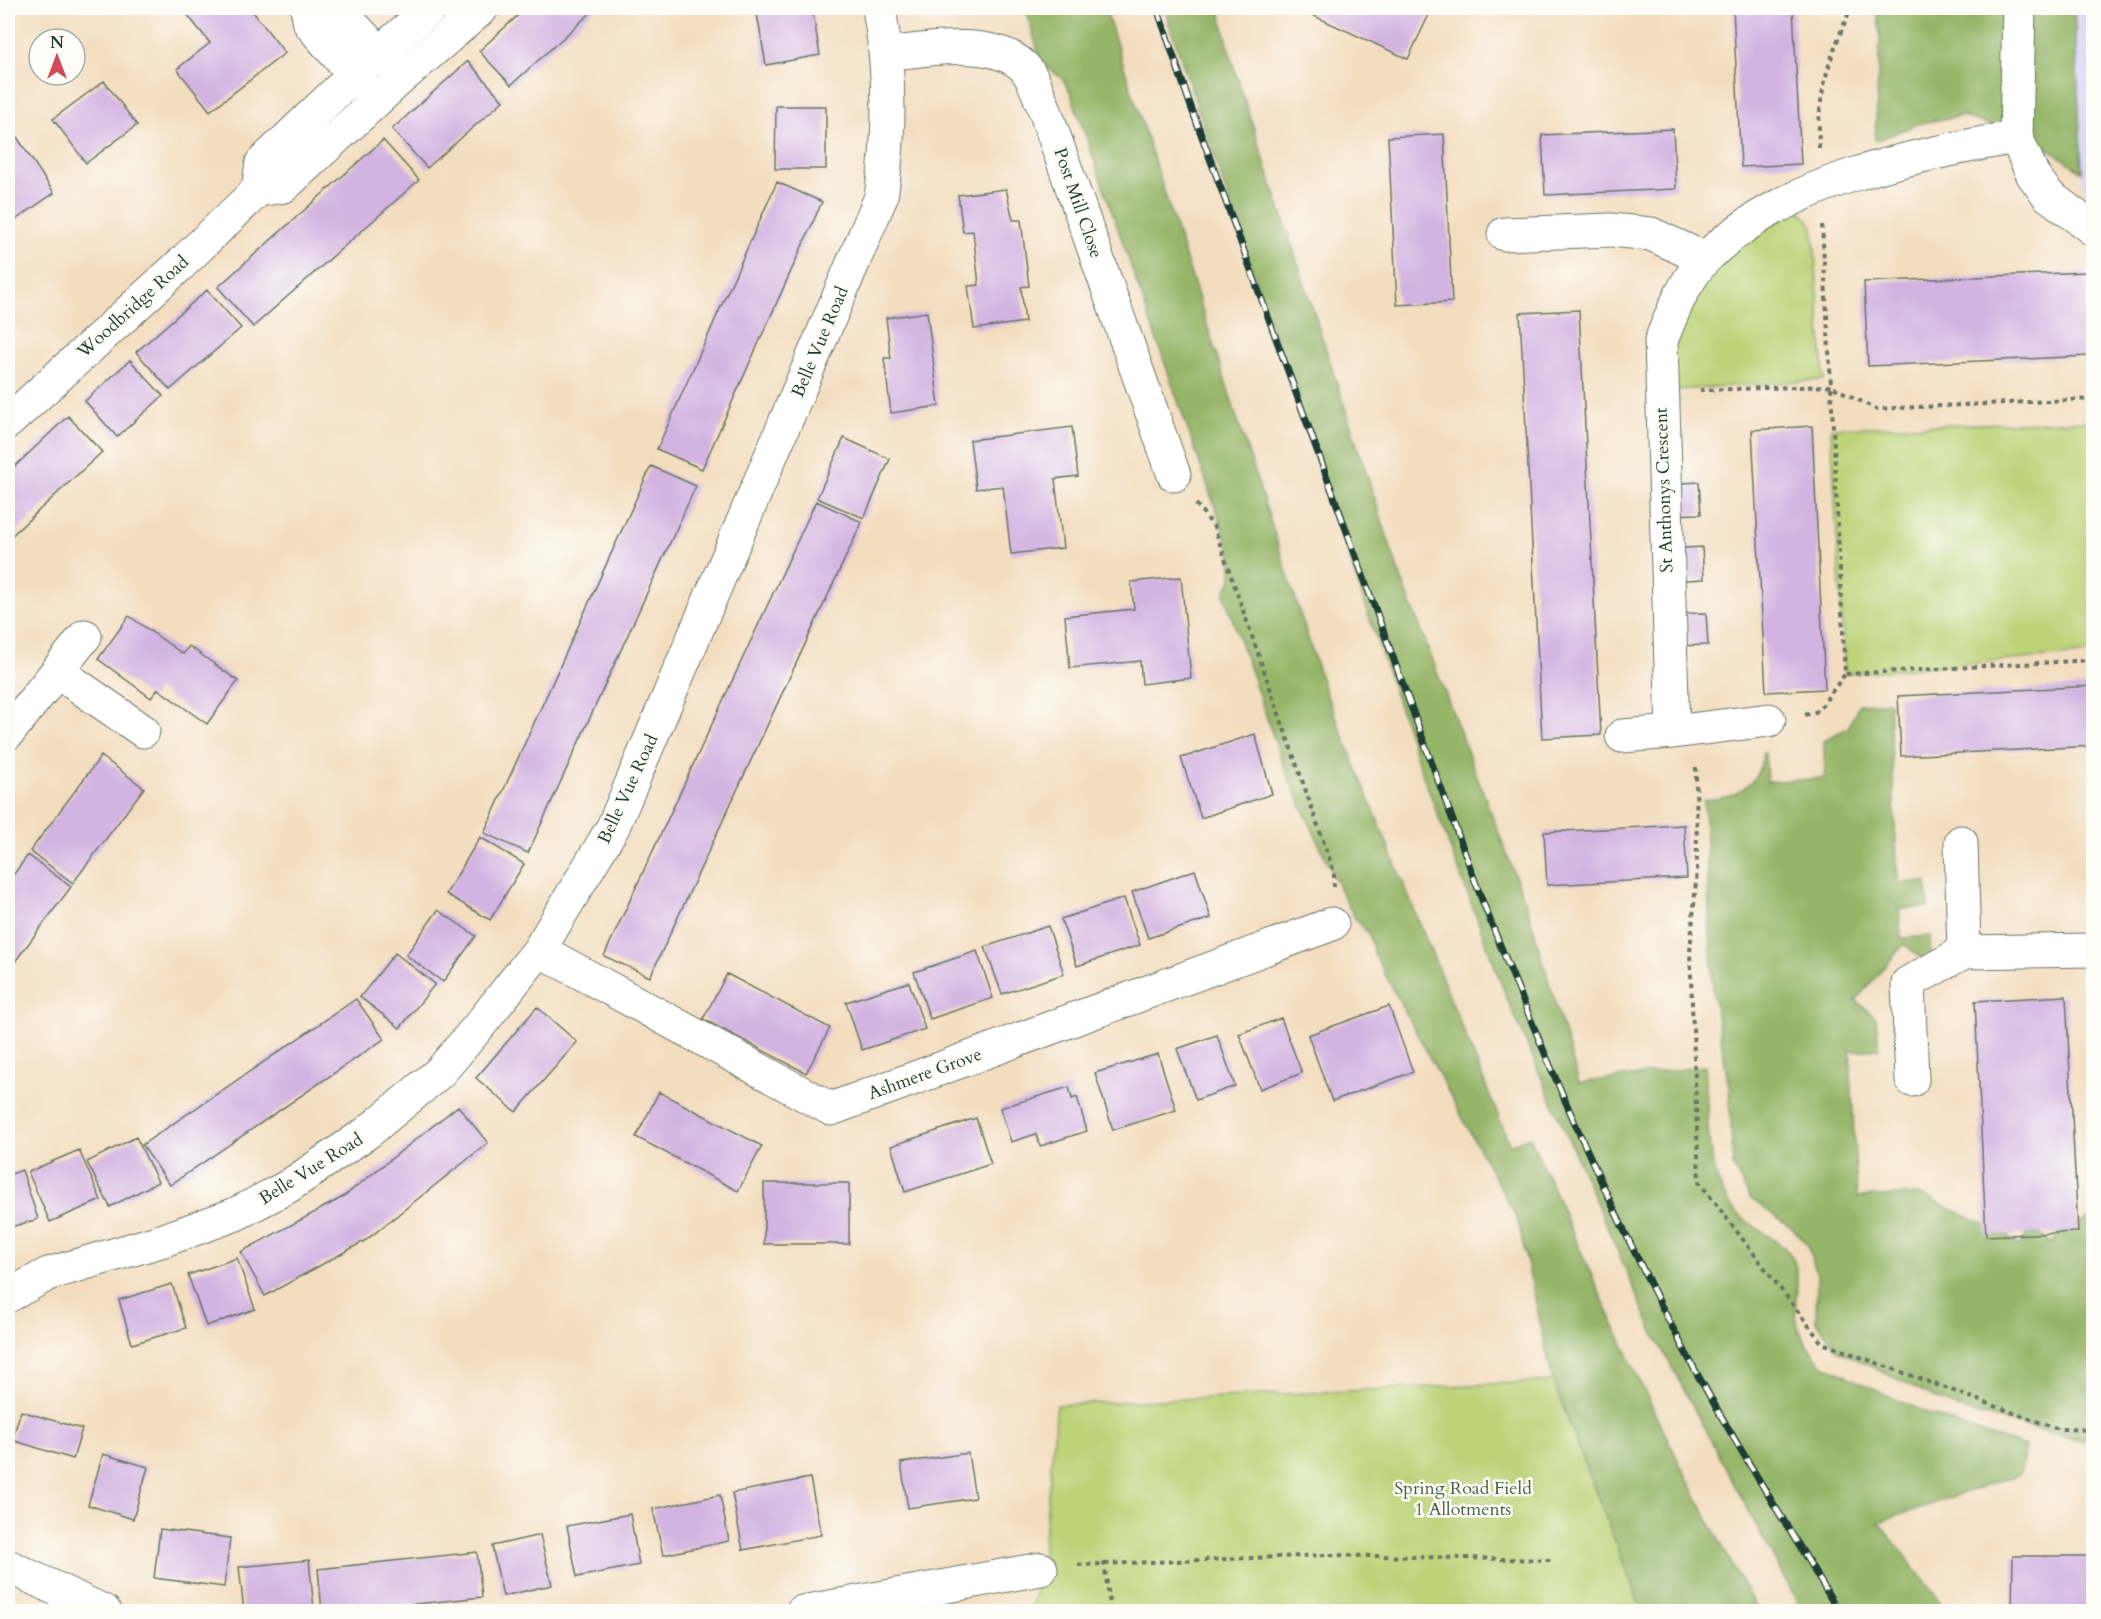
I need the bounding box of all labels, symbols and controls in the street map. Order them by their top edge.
north arrow [27,27,87,87]
text: N [50,32,64,54]
street label: Post Mill Close [1047,144,1109,262]
street label: Woodbridge Road [71,250,195,365]
street label: Belle Vue Road [785,282,855,401]
street label: St Anthonys Crescent [1649,407,1679,573]
street label: Belle Vue Road [592,730,664,848]
street label: Ashmere Grove [865,1042,985,1106]
street label: Belle Vue Road [254,1127,368,1211]
park label: Spring Road Field 1 Allotments [1394,1476,1532,1522]

